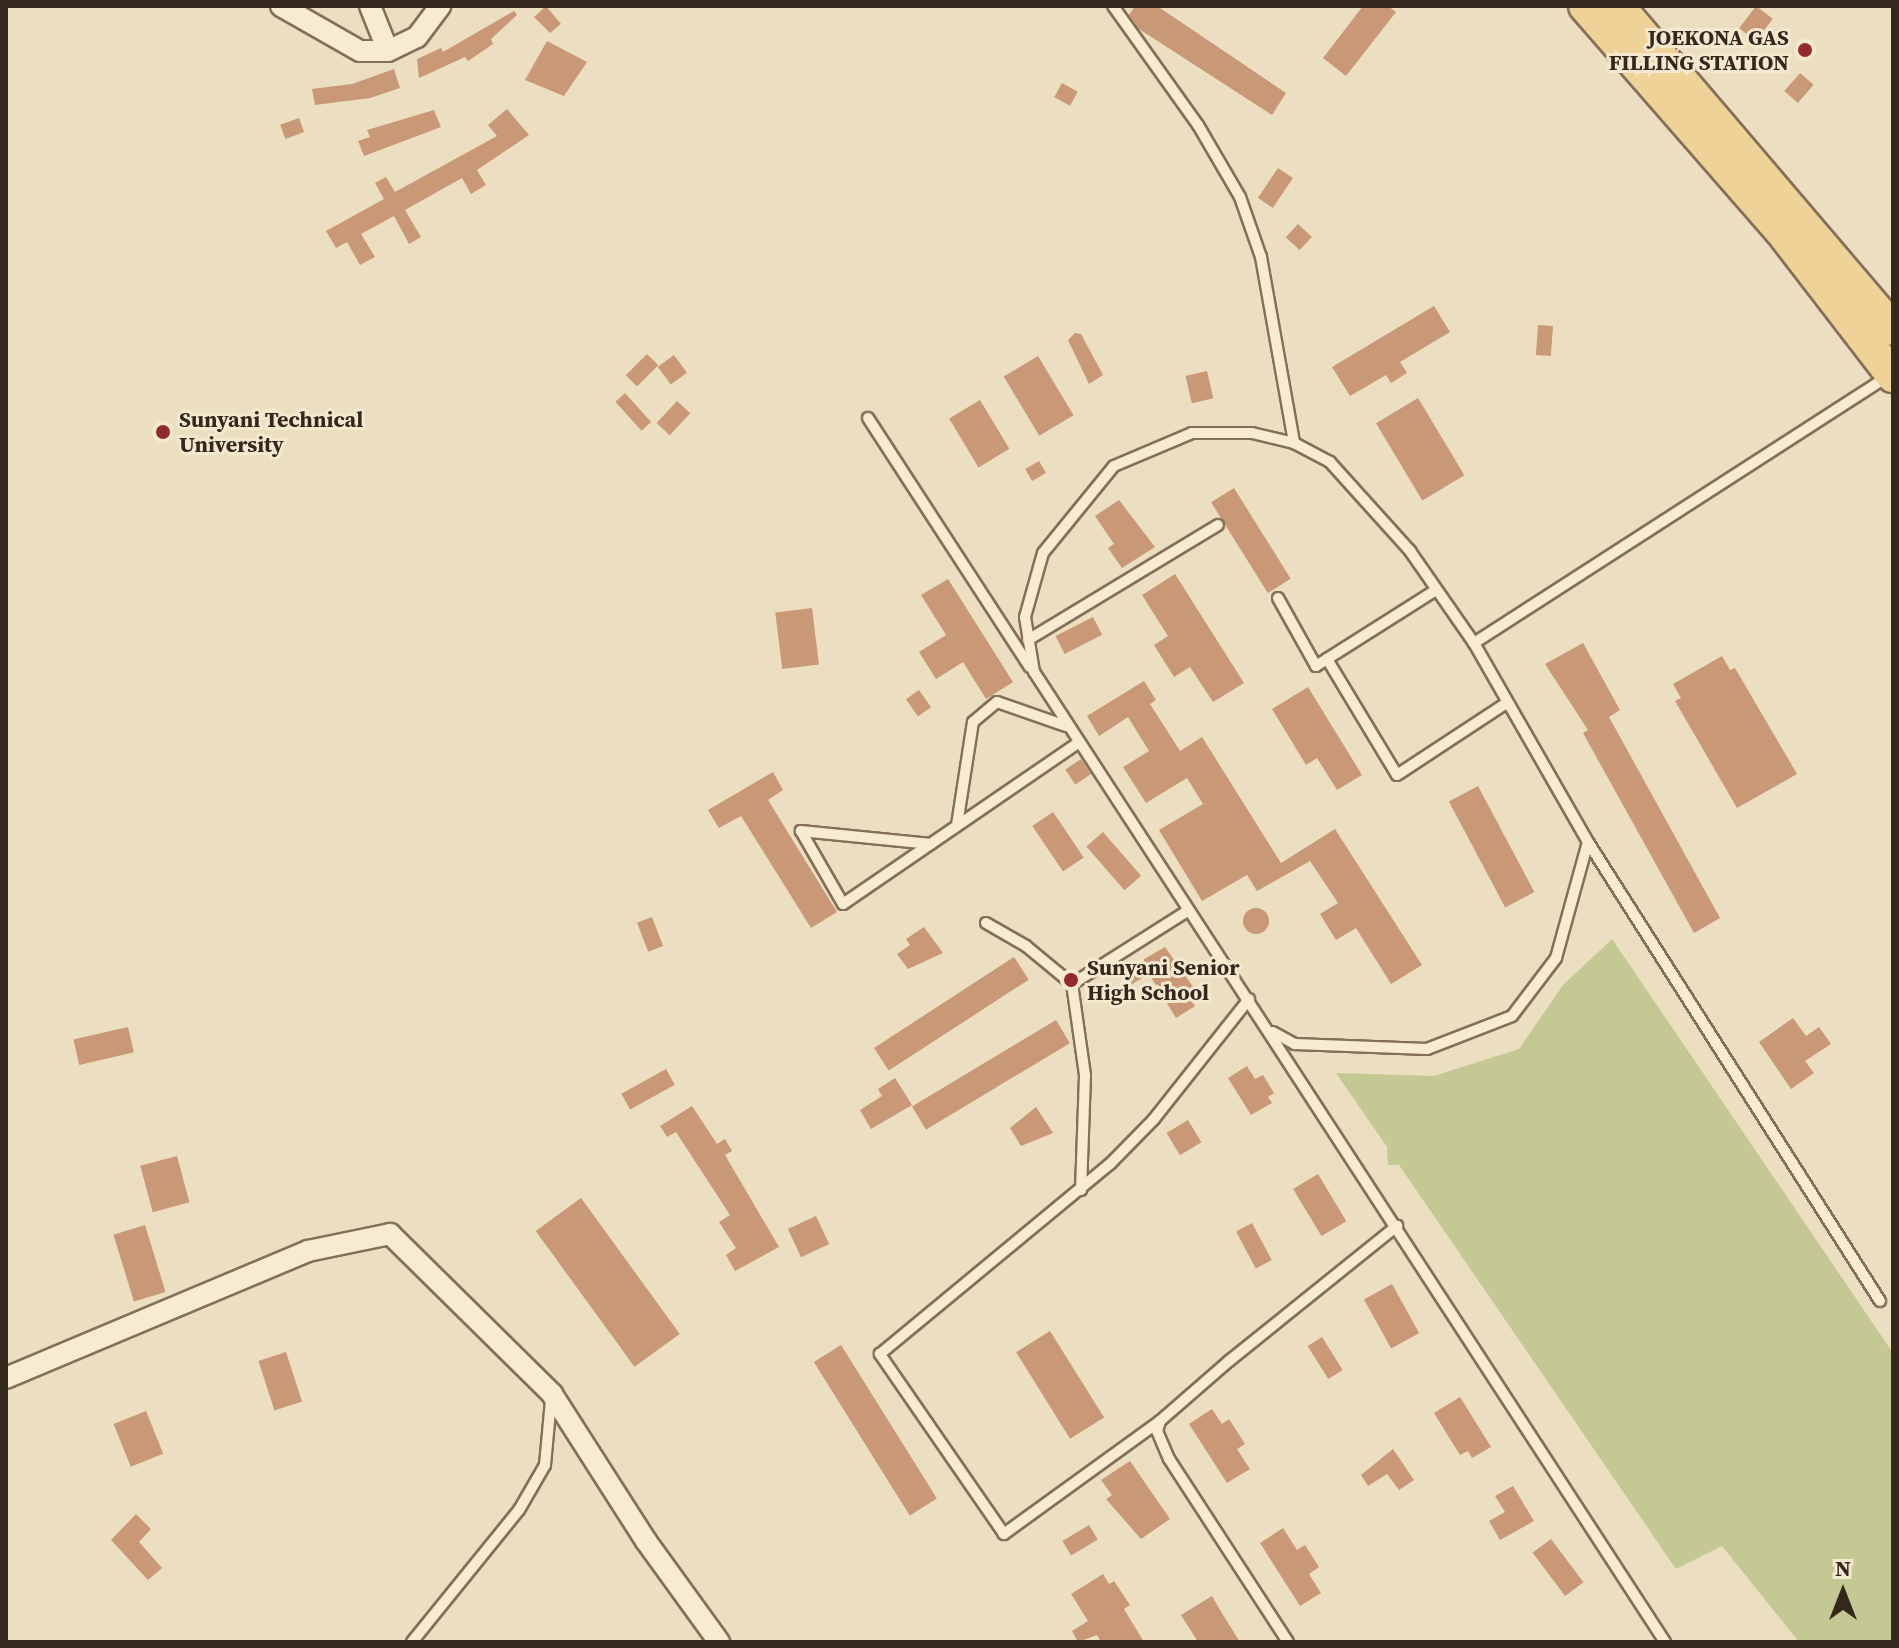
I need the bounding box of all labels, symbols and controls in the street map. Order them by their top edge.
place label: JOEKONA GAS FILLING STATION [1609,24,1789,76]
marker: JOEKONA GAS FILLING STATION [1796,41,1814,59]
place label: Sunyani Technical University [179,406,363,458]
marker: Sunyani Technical University [154,423,172,441]
place label: Sunyani Senior High School [1087,954,1239,1006]
marker: Sunyani Senior High School [1062,971,1080,989]
north arrow [1803,1552,1883,1632]
text: N [1835,1553,1851,1583]

